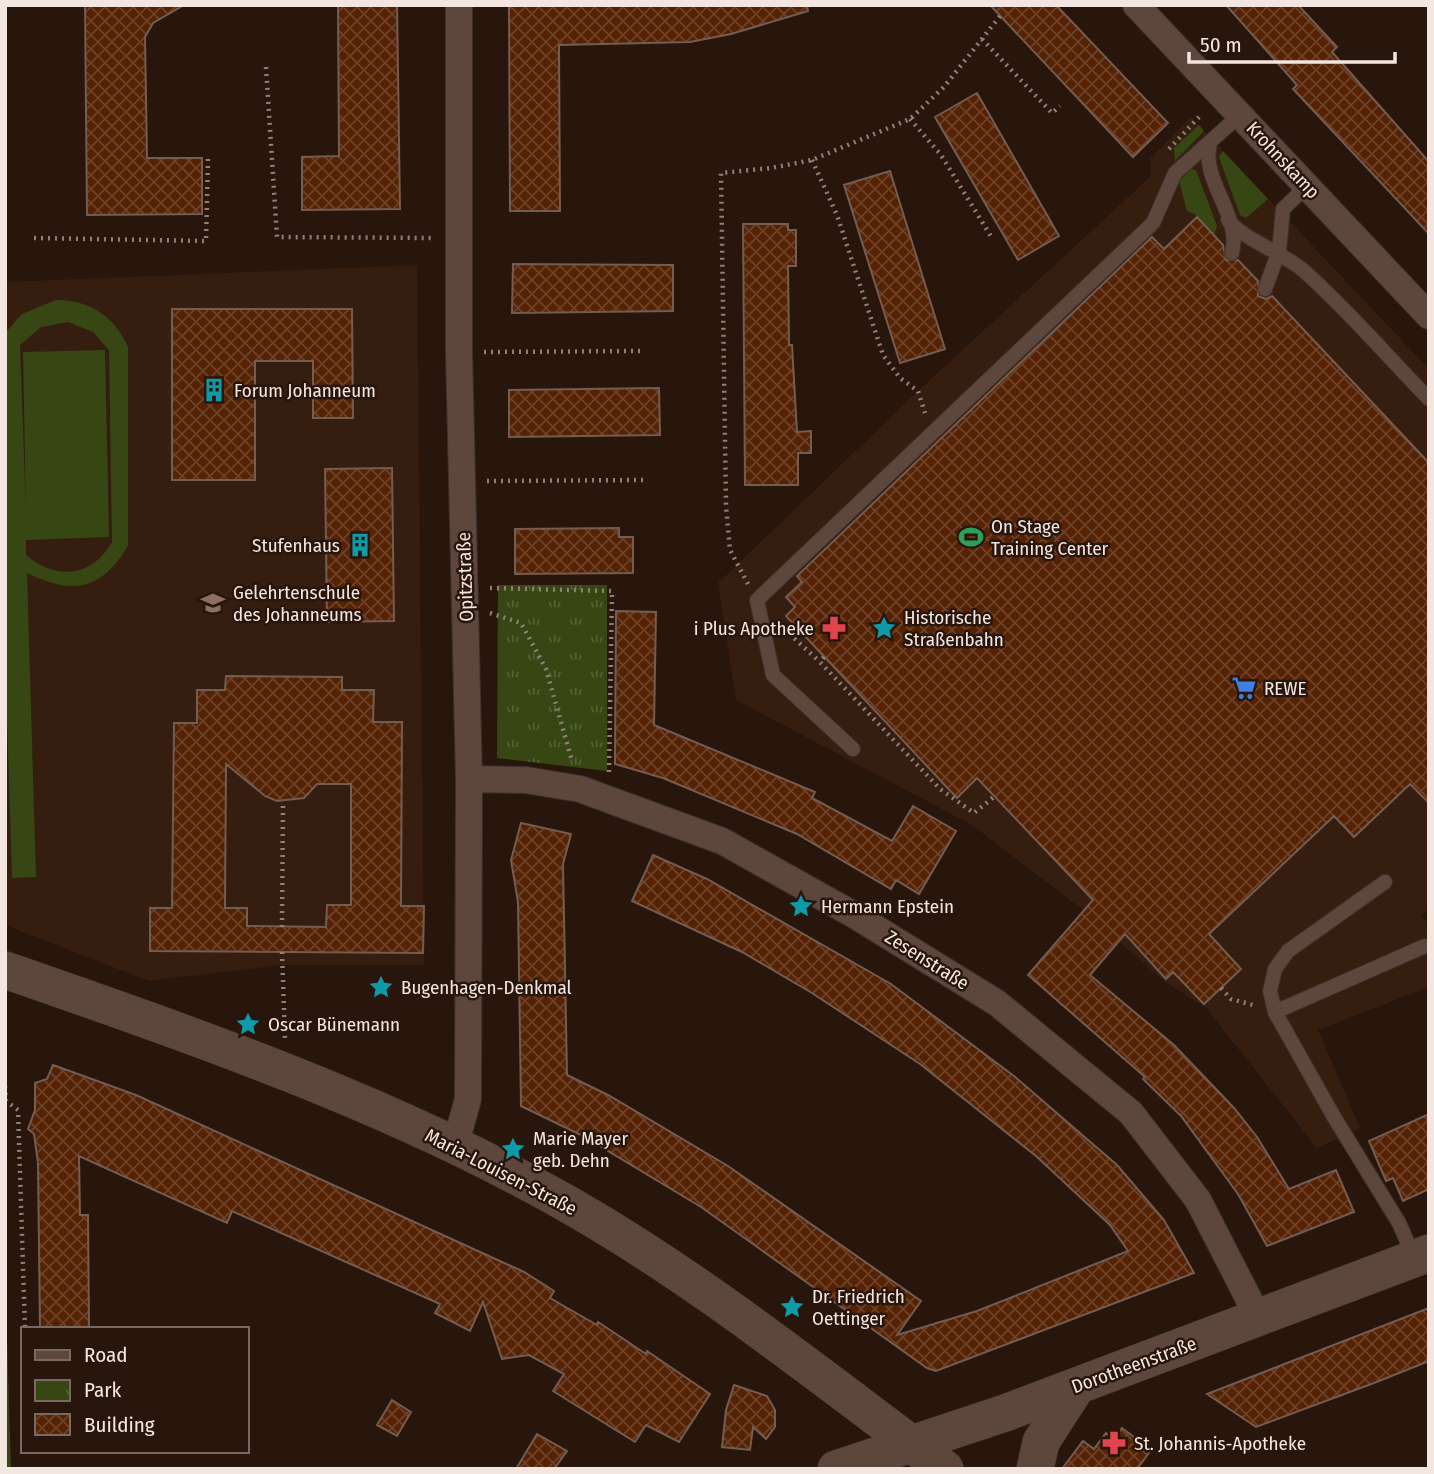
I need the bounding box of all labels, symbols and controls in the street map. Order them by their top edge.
scale bar [1189,21,1396,65]
text: 50 m [1200,32,1242,58]
street label: Krohnskamp [1242,117,1324,203]
building icon: Forum Johanneum [200,376,228,404]
place label: Forum Johanneum [234,379,376,402]
place label: On Stage Training Center [991,515,1109,560]
sports icon: On Stage Training Center [957,523,985,551]
building icon: Stufenhaus [346,531,374,559]
street label: Opitzstraße [452,532,478,622]
place label: Stufenhaus [252,534,340,557]
place label: Gelehrtenschule des Johanneums [233,581,362,626]
school or university icon: Gelehrtenschule des Johanneums [199,589,227,617]
place label: Historische Straßenbahn [904,606,1004,651]
pharmacy icon: i Plus Apotheke [820,614,848,642]
place icon: Historische Straßenbahn [870,614,898,642]
place label: i Plus Apotheke [694,617,814,640]
supermarket icon: REWE [1230,674,1258,702]
place label: REWE [1264,677,1306,700]
place icon: Hermann Epstein [787,892,815,920]
place label: Hermann Epstein [821,895,954,918]
street label: Zesenstraße [881,925,973,995]
place icon: Bugenhagen-Denkmal [367,973,395,1001]
place label: Bugenhagen-Denkmal [401,976,572,999]
place icon: Oscar Bünemann [234,1010,262,1038]
place label: Oscar Bünemann [268,1013,400,1036]
street label: Maria-Louisen-Straße [421,1124,581,1220]
place label: Marie Mayer geb. Dehn [533,1127,628,1172]
place icon: Marie Mayer geb. Dehn [499,1135,527,1163]
place label: Dr. Friedrich Oettinger [812,1285,905,1330]
place icon: Dr. Friedrich Oettinger [778,1293,806,1321]
legend [21,1327,248,1453]
street label: Dorotheenstraße [1068,1332,1200,1398]
text: Road [84,1342,128,1368]
text: Park [84,1377,122,1403]
text: Building [84,1412,155,1438]
pharmacy icon: St. Johannis-Apotheke [1100,1429,1128,1457]
place label: St. Johannis-Apotheke [1134,1432,1306,1455]

